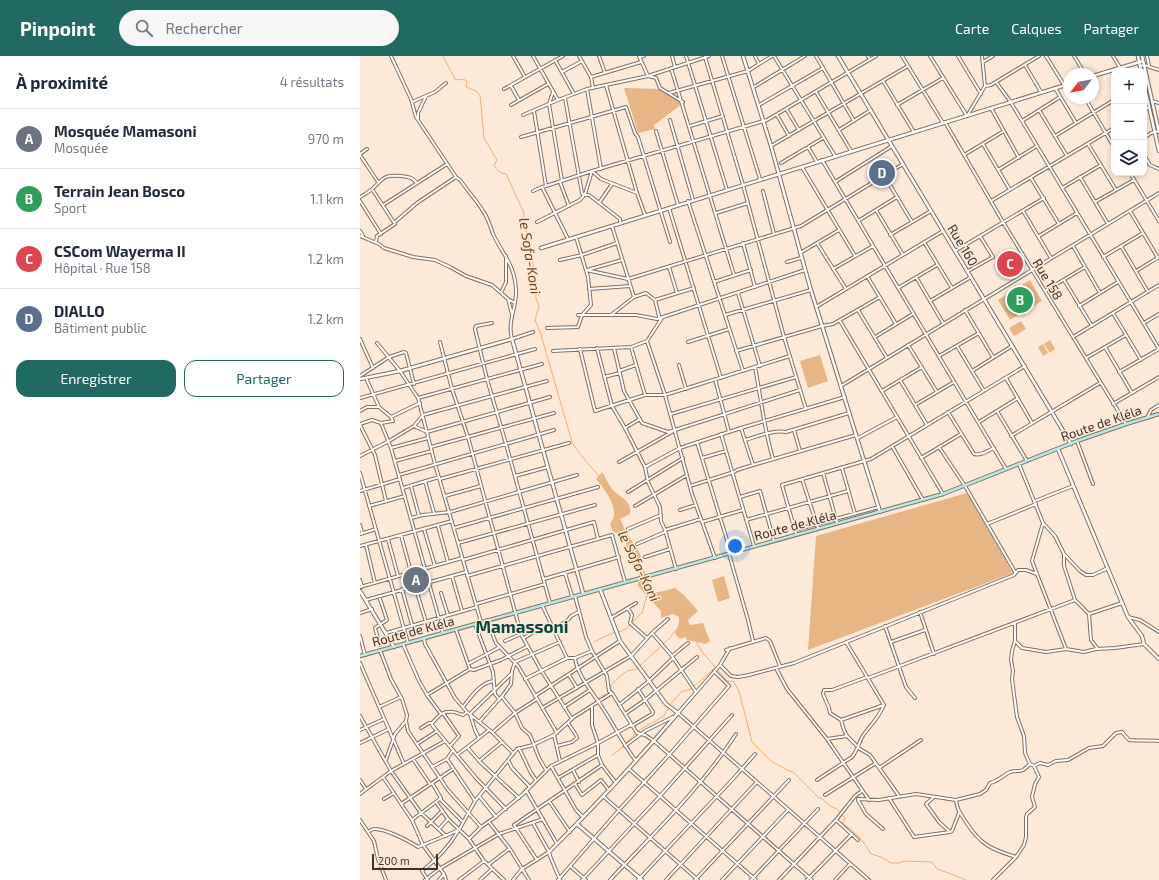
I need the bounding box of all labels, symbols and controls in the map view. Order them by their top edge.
search box [119,10,399,46]
text: Pinpoint [20,17,95,40]
icon: search [133,17,155,39]
text: Rechercher [165,19,243,37]
text: Carte [955,20,989,37]
text: Calques [1011,20,1062,37]
text: Partager [1084,20,1139,37]
north arrow [1063,68,1099,104]
map controls [1111,68,1147,176]
button: + [1111,68,1147,104]
text: À proximité [16,72,108,92]
text: 4 résultats [280,74,344,90]
button: − [1111,104,1147,140]
text: Mosquée Mamasoni [54,122,197,140]
text: A [25,131,33,147]
text: 970 m [308,131,344,147]
text: Mosquée [54,140,108,156]
button: layers [1111,140,1147,176]
pin: D [869,158,895,188]
text: Terrain Jean Bosco [54,182,185,200]
text: B [25,191,33,207]
text: 1.1 km [310,191,344,207]
text: Sport [54,200,86,216]
water label: le Sofa-Koni [516,216,545,296]
street label: Rue 160 [944,221,982,269]
text: CSCom Wayerma II [54,242,186,260]
pin: C [997,249,1023,279]
text: C [25,251,33,267]
text: 1.2 km [308,251,344,267]
street label: Rue 158 [1029,255,1067,303]
text: Hôpital · Rue 158 [54,260,151,276]
pin: B [1007,285,1033,315]
text: DIALLO [54,302,105,320]
text: D [25,311,33,327]
text: 1.2 km [308,311,344,327]
text: Bâtiment public [54,320,147,336]
button: Enregistrer [16,360,176,397]
button: Partager [184,360,344,397]
street label: Route de Kléla [1058,402,1144,444]
street label: Route de Kléla [752,506,838,544]
water label: le Sofa-Koni [615,527,664,605]
your location [725,536,745,556]
pin: A [403,565,429,595]
street label: Route de Kléla [370,612,456,650]
district label: Mamassoni [476,616,568,636]
scale bar [372,852,438,871]
text: 200 m [378,854,410,867]

